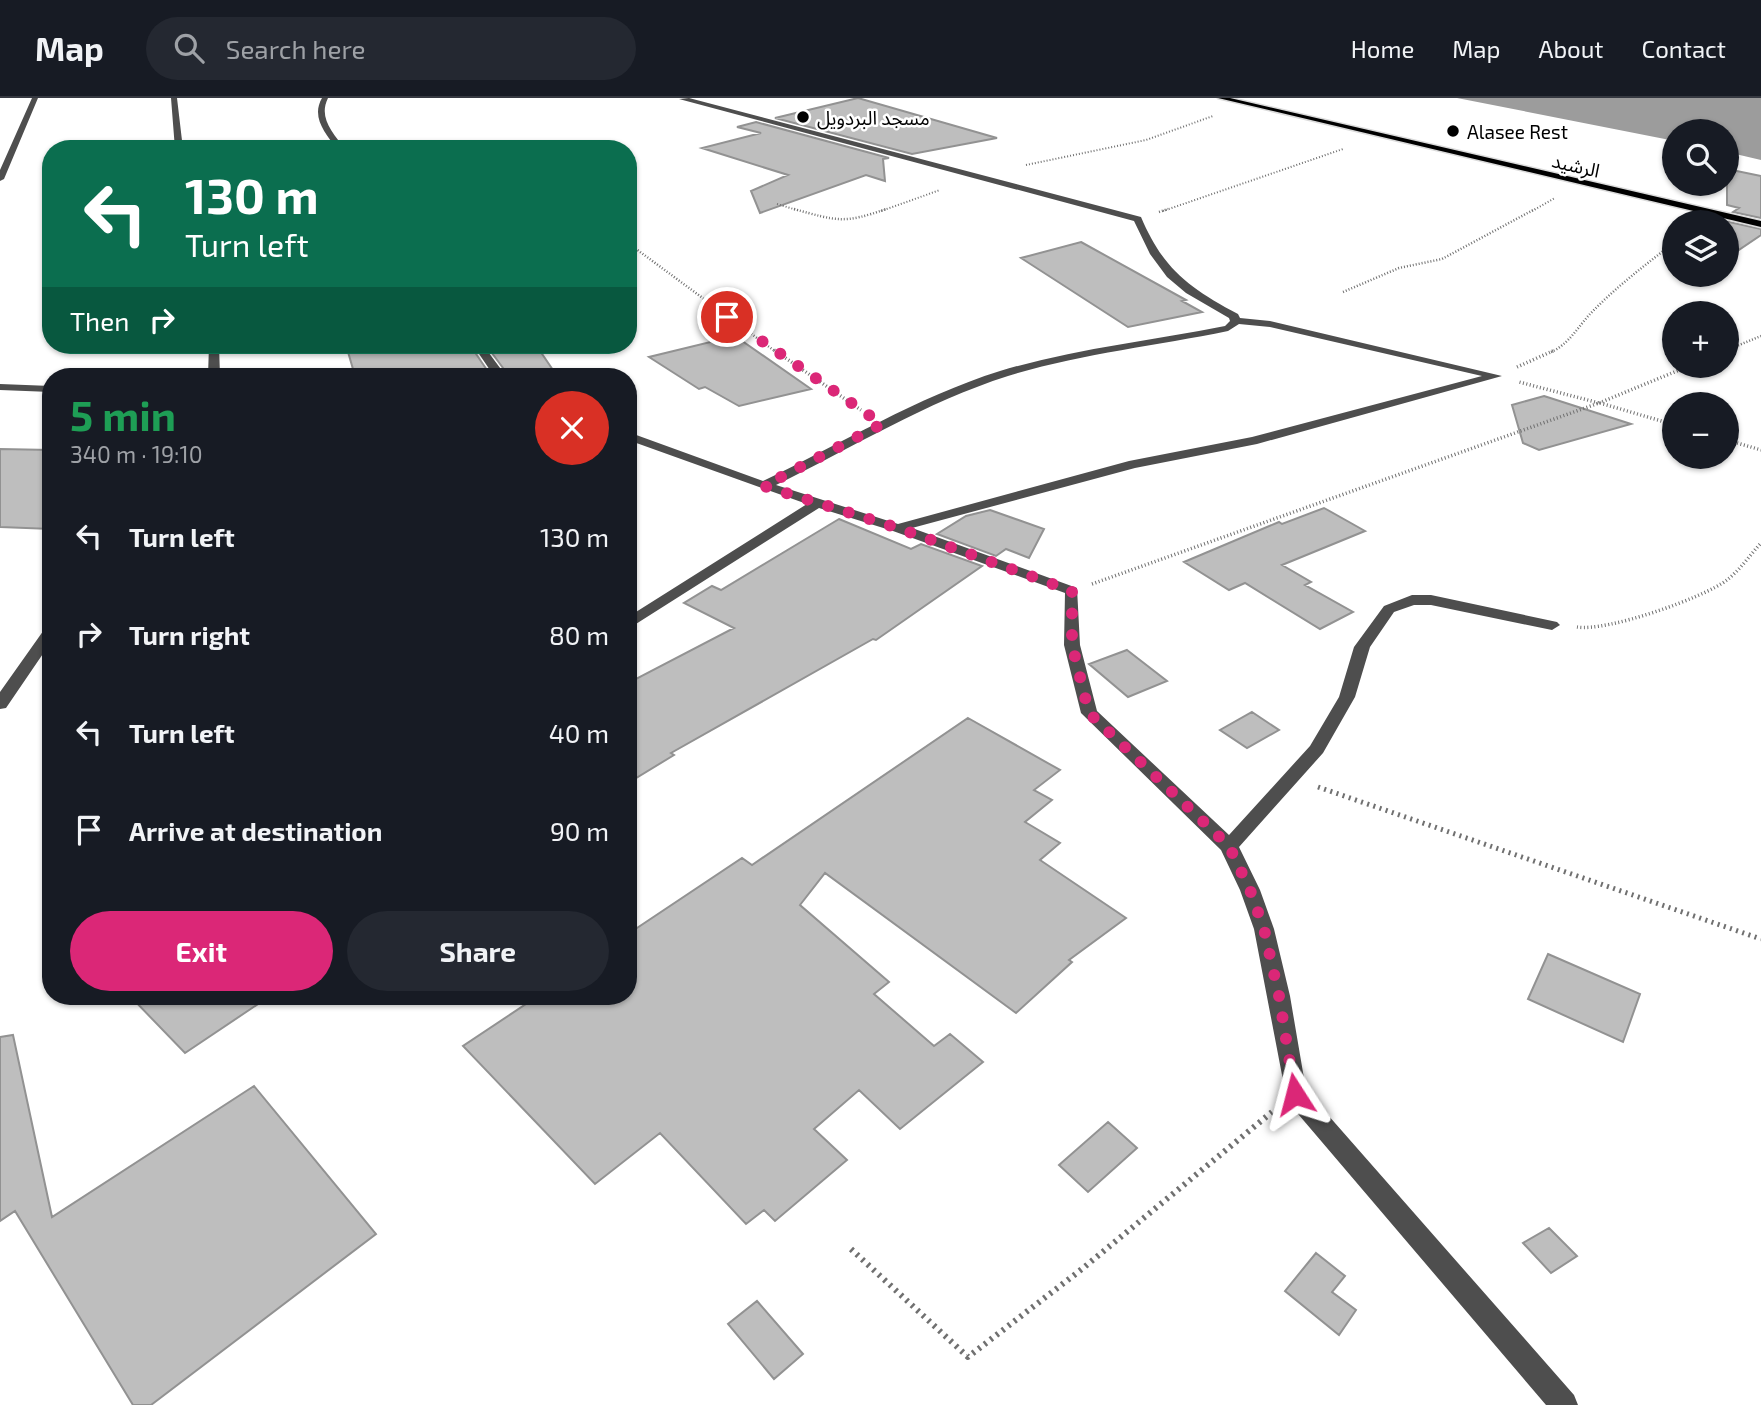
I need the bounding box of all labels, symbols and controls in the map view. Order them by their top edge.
search box [146,17,636,80]
text: Map [35,28,104,68]
icon: search [170,29,208,67]
text: Search here [226,33,365,64]
text: Home [1351,34,1414,63]
text: Map [1452,34,1500,63]
text: About [1538,34,1604,63]
text: Contact [1642,34,1726,63]
place label: مسجد البردويل [817,106,930,130]
marker: مسجد البردويل [795,109,811,125]
map controls [1662,119,1739,469]
button: search [1662,119,1739,196]
place label: Alasee Rest [1467,120,1568,143]
marker: Alasee Rest [1445,123,1461,139]
street label: الرشيد [1550,148,1602,183]
text: 130 m [185,165,319,224]
icon: left [70,168,161,259]
button: layers [1662,210,1739,287]
text: Turn left [185,225,309,263]
pin [697,287,757,347]
icon: arrive [708,298,746,336]
icon: right [143,301,181,339]
button: + [1662,301,1739,378]
text: Then [70,305,129,336]
text: 5 min [70,389,176,439]
button: close [535,391,609,465]
button: − [1662,392,1739,469]
text: 340 m · 19:10 [70,440,203,468]
icon: left [70,517,108,555]
text: Turn left [129,521,235,552]
text: 130 m [540,521,609,552]
icon: right [70,615,108,653]
text: Turn right [129,619,250,650]
text: 80 m [549,619,609,650]
icon: left [70,713,108,751]
text: Turn left [129,717,235,748]
text: 40 m [549,717,609,748]
icon: arrive [70,811,108,849]
text: Arrive at destination [129,815,382,846]
text: 90 m [550,815,609,846]
button: Exit [70,911,333,991]
button: Share [347,911,609,991]
position arrow [1258,1057,1332,1131]

